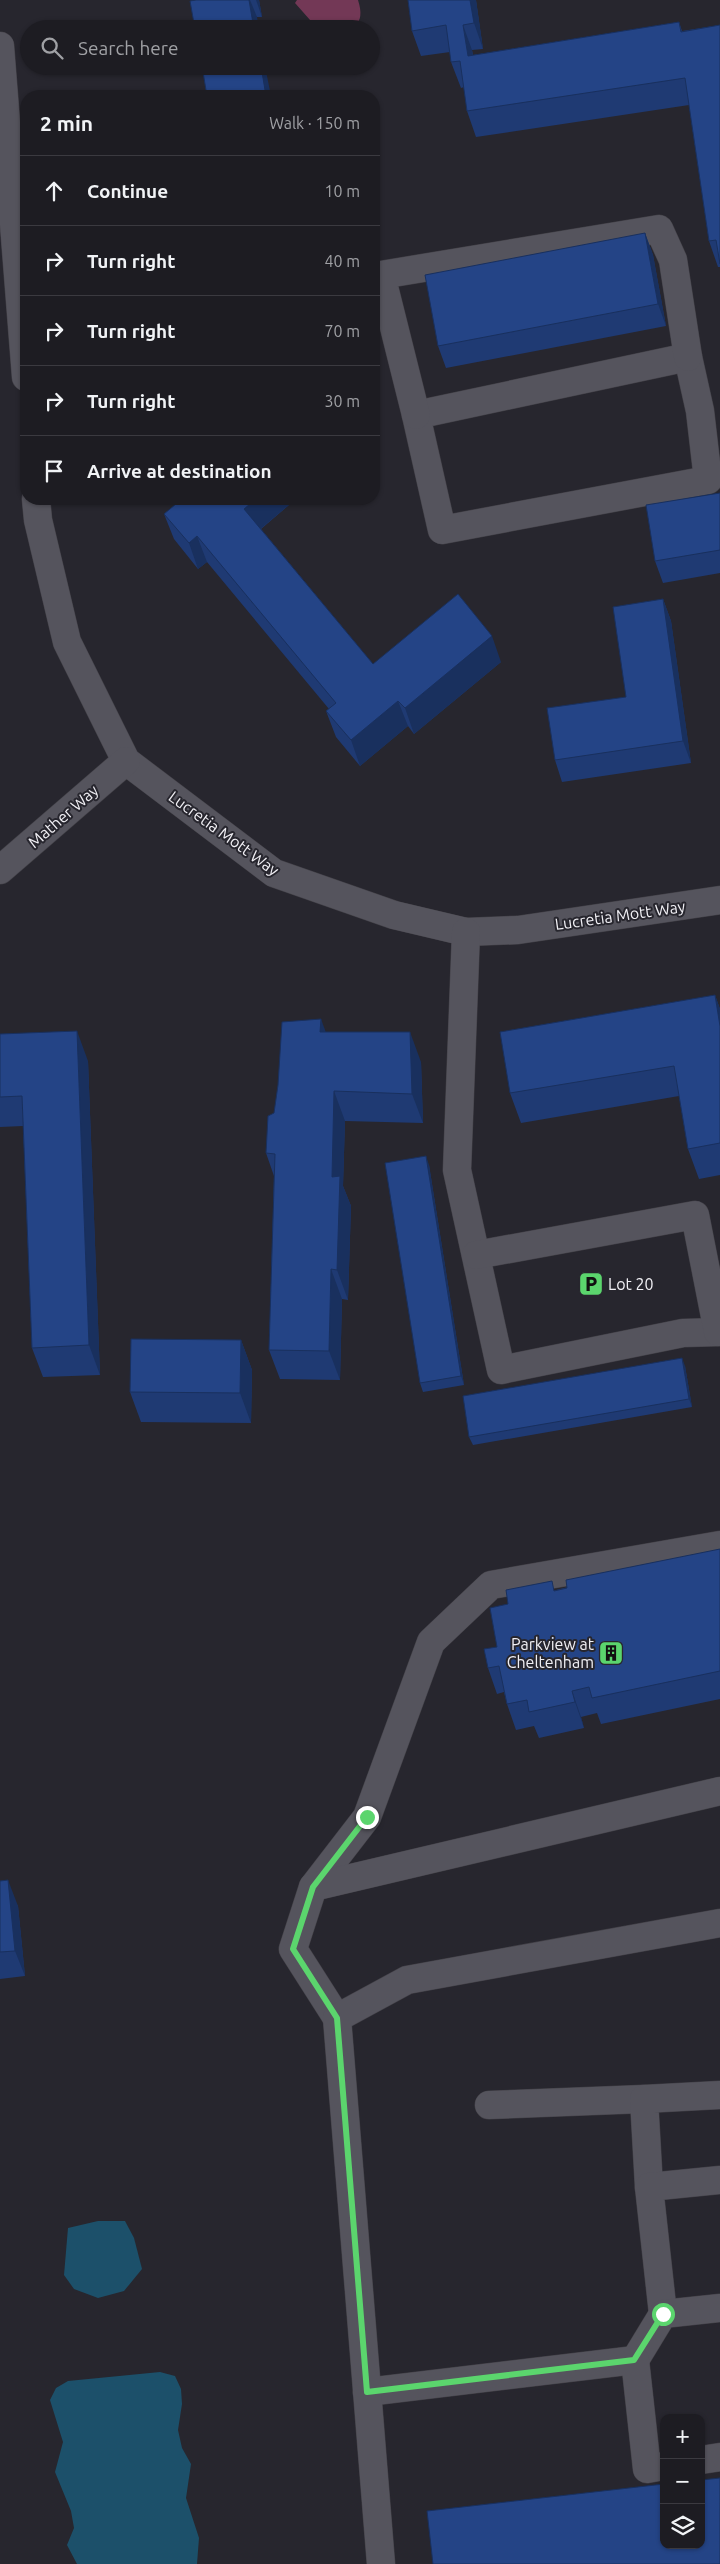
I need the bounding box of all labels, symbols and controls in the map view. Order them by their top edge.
search box [20,20,380,75]
icon: search [38,34,66,62]
text: Search here [78,37,178,59]
text: 2 min [40,111,93,135]
text: Walk · 150 m [269,114,360,132]
icon: ahead [40,177,68,205]
text: Continue [87,180,168,202]
text: 10 m [324,182,360,200]
icon: right [40,247,68,275]
text: Turn right [87,250,175,272]
text: 40 m [324,252,360,270]
icon: right [40,317,68,345]
text: Turn right [87,320,175,342]
text: 70 m [324,322,360,340]
icon: right [40,387,68,415]
text: Turn right [87,390,175,412]
text: 30 m [324,392,360,410]
icon: arrive [40,457,68,485]
text: Arrive at destination [87,460,272,482]
street label: Mather Way [24,781,102,851]
street label: Lucretia Mott Way [165,787,283,879]
street label: Lucretia Mott Way [554,897,687,933]
parking icon: Lot 20 [578,1271,604,1297]
place label: Lot 20 [608,1275,654,1293]
place label: Parkview at Cheltenham [507,1635,595,1671]
building icon: Parkview at Cheltenham [598,1640,624,1666]
route end [356,1806,379,1829]
route start [652,2303,675,2326]
map controls [660,2414,705,2549]
button: + [660,2414,705,2459]
button: − [660,2459,705,2504]
button: layers [660,2504,705,2549]

